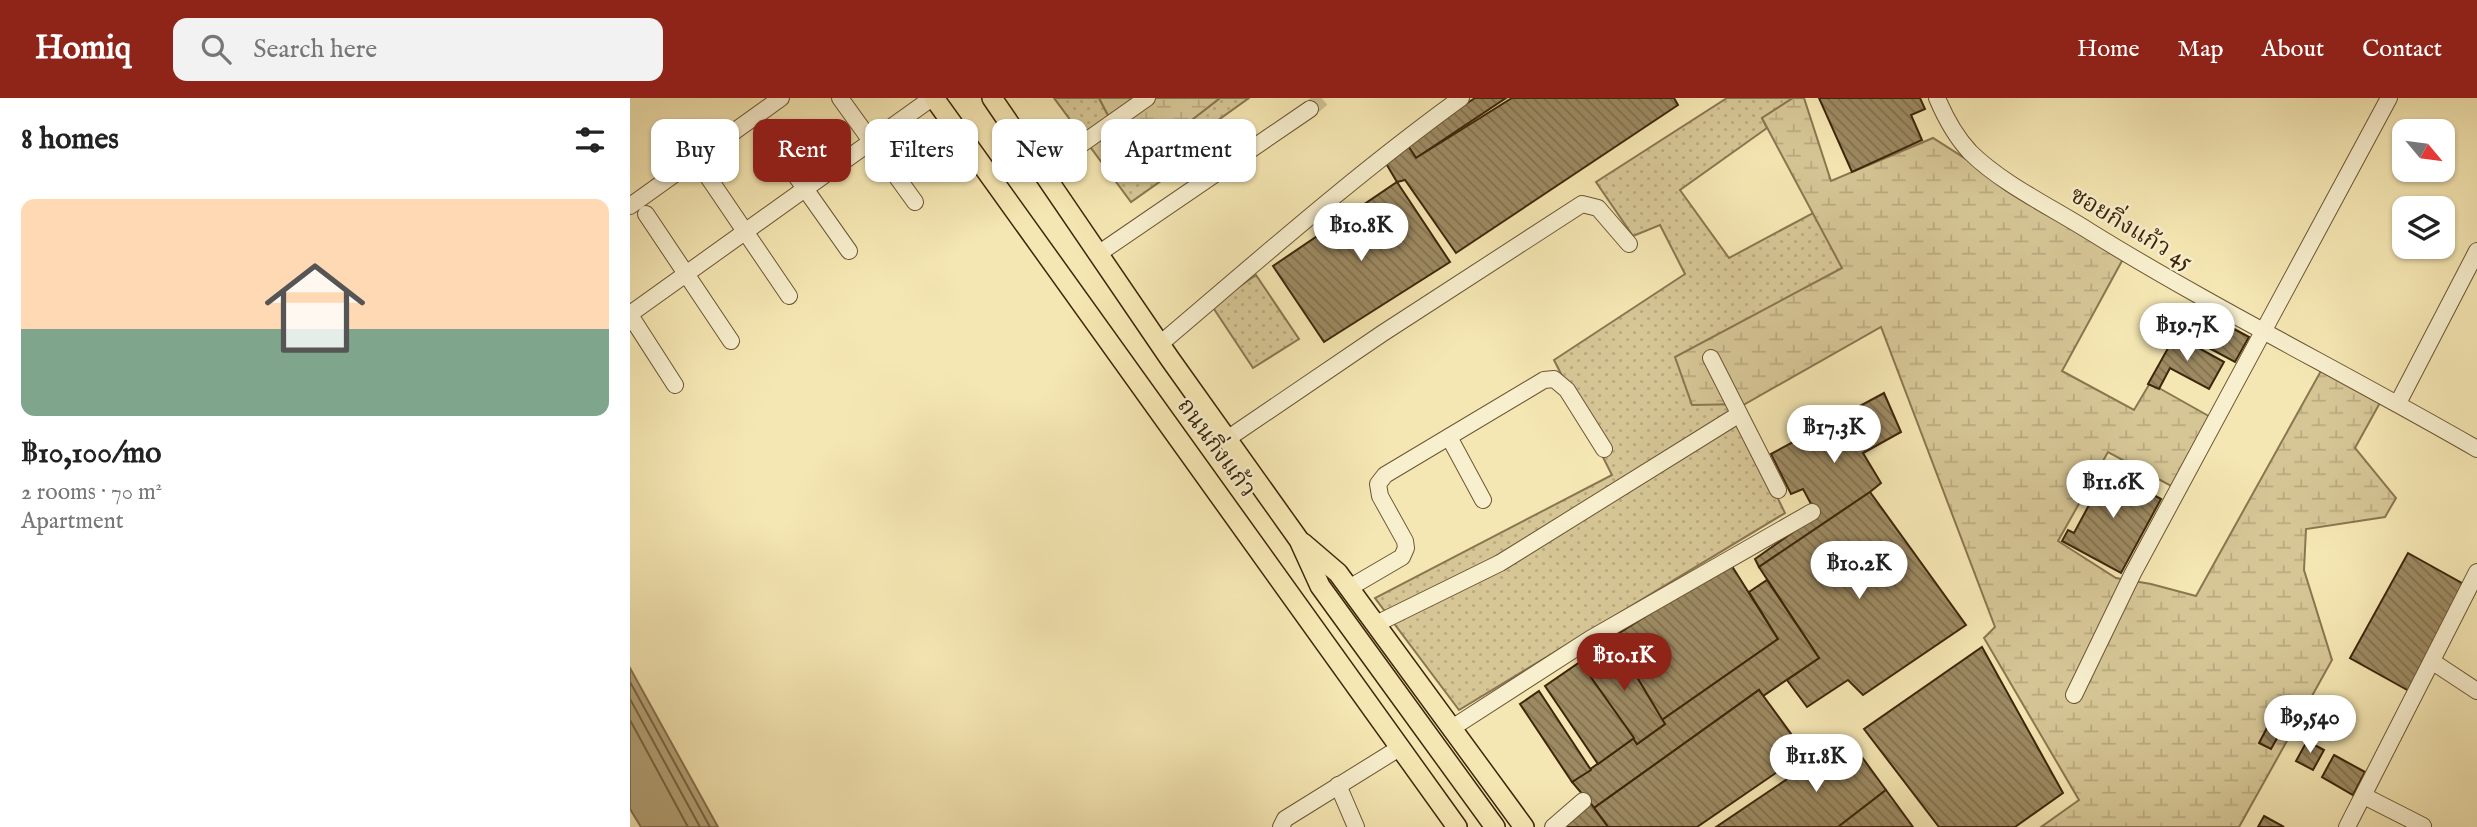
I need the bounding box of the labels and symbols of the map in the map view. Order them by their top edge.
north arrow [2392,119,2455,182]
street label: ซอยกิ่งแก้ว 45 [2064,177,2200,278]
pin: ฿10.8K [1304,204,1418,263]
pin: ฿19.7K [2130,303,2244,363]
street label: ถนนกิ่งแก้ว [1169,390,1265,504]
pin: ฿17.3K [1777,406,1891,465]
pin: ฿11.6K [2056,460,2170,520]
pin: ฿10.2K [1802,542,1916,601]
pin: ฿10.1K [1567,634,1681,693]
pin: ฿9,540 [2253,696,2367,755]
pin: ฿11.8K [1759,734,1873,794]

